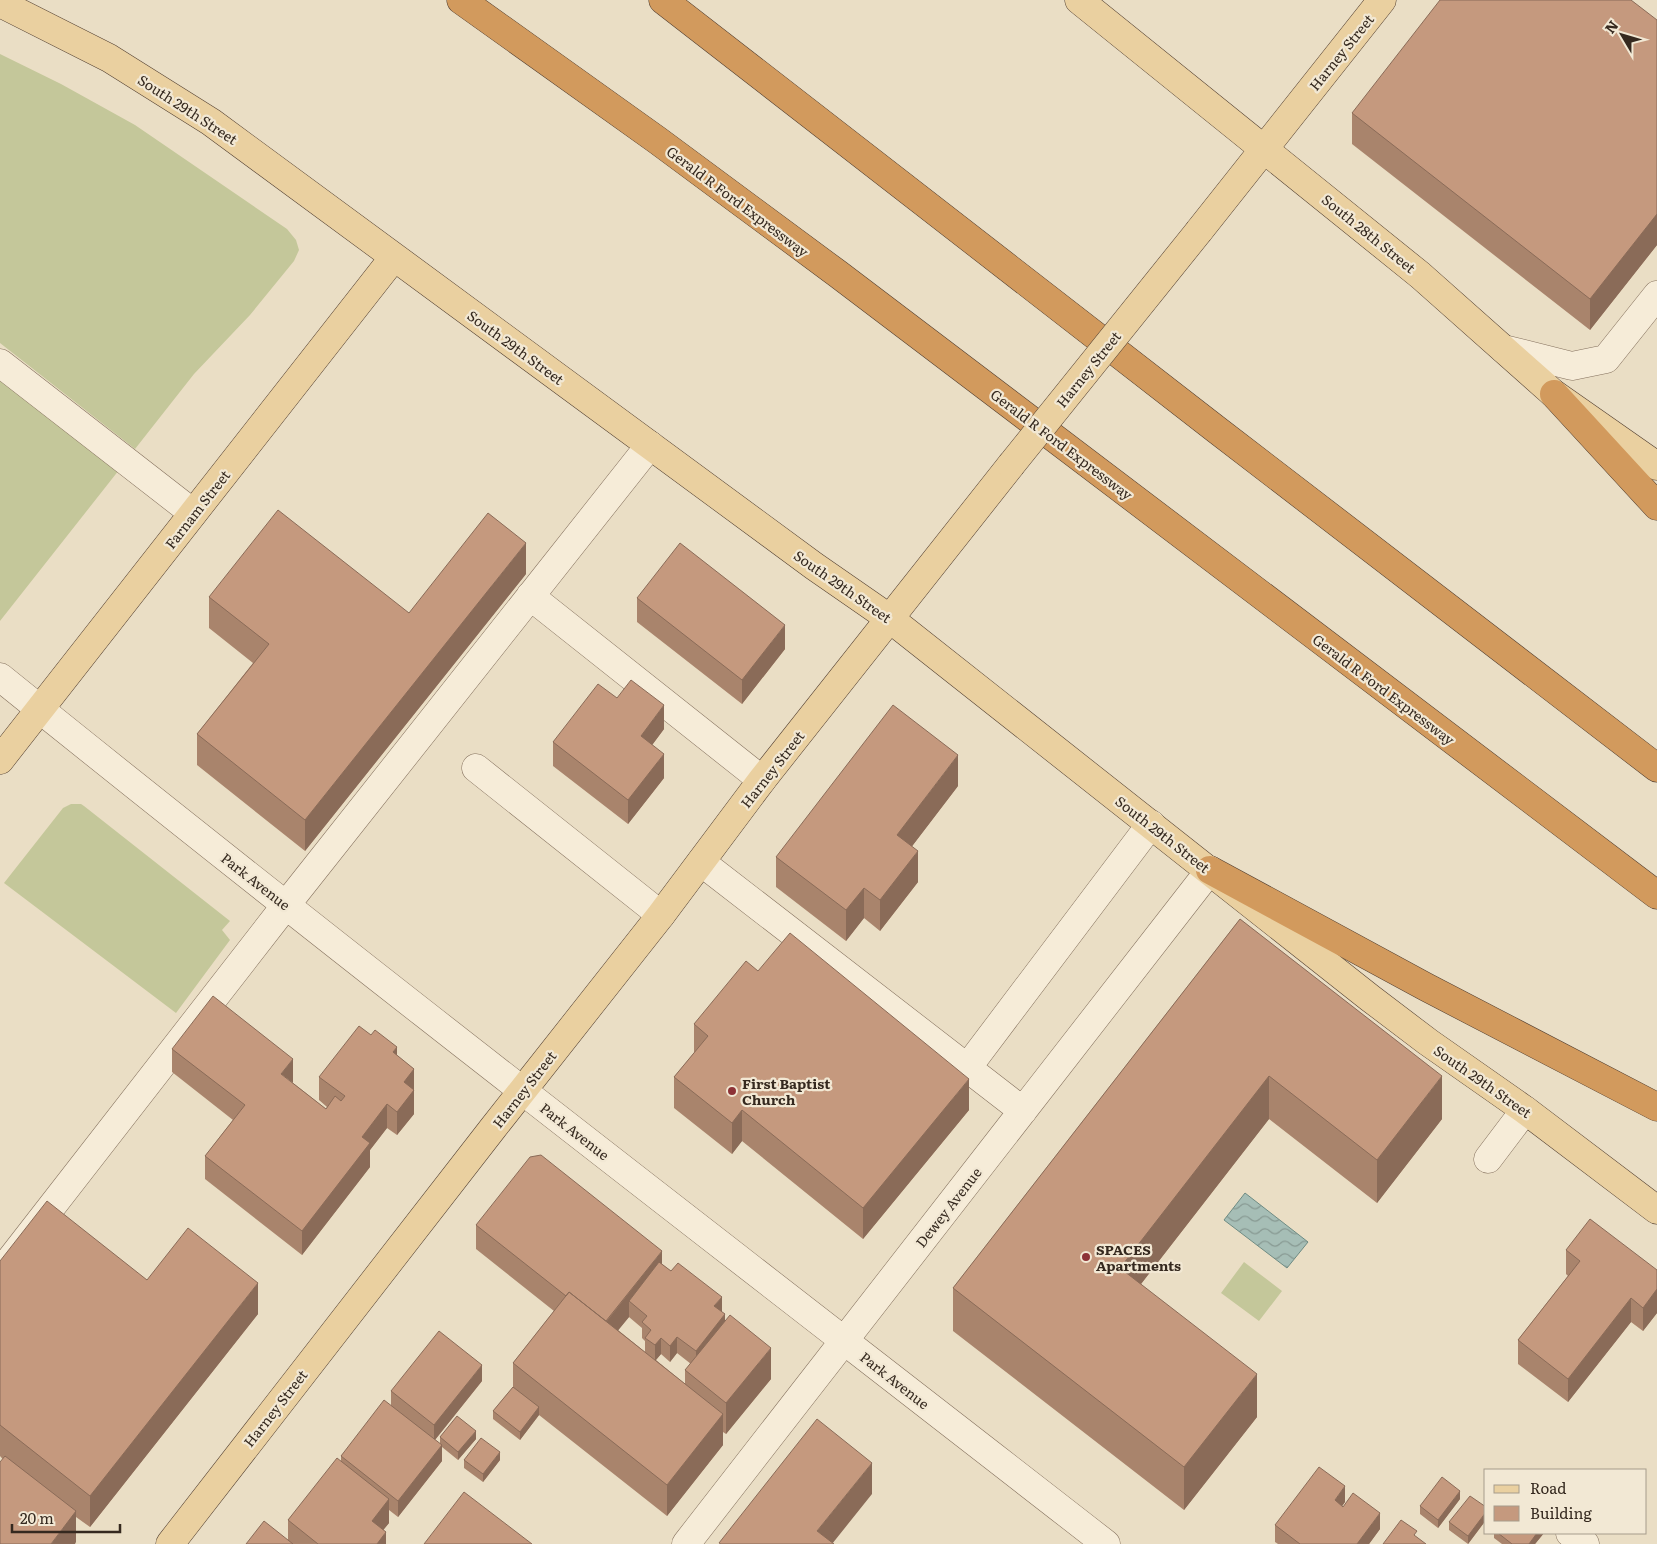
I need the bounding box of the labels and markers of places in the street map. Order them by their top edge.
place label: First Baptist Church [742,1073,831,1109]
marker: First Baptist Church [726,1085,738,1097]
place label: SPACES Apartments [1096,1239,1181,1275]
marker: SPACES Apartments [1080,1251,1092,1263]

